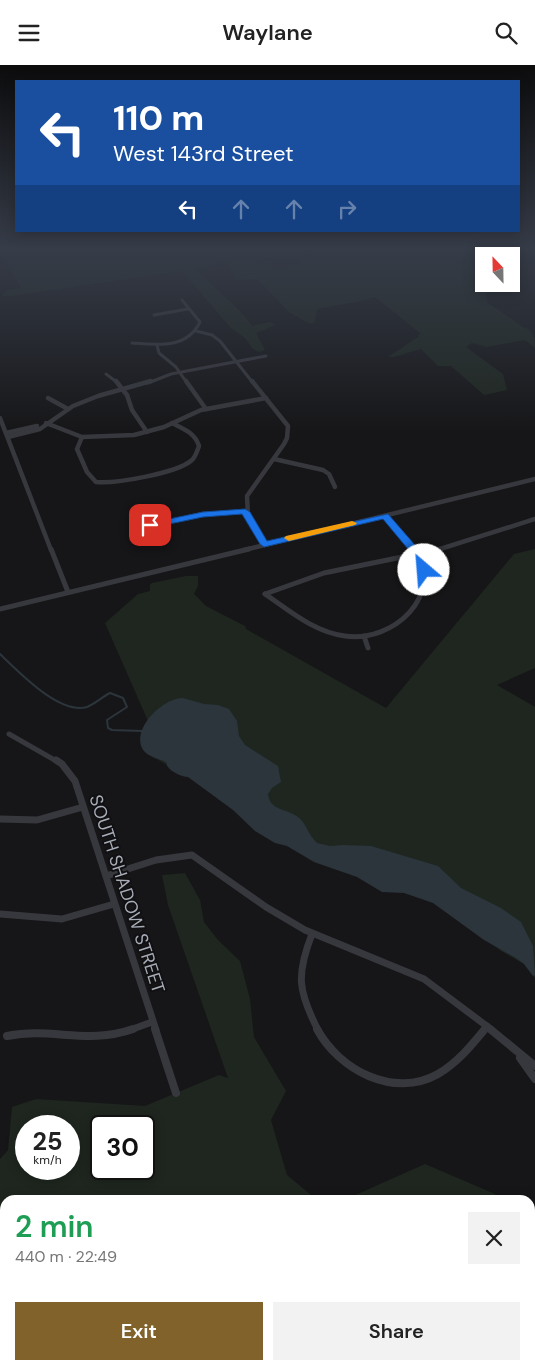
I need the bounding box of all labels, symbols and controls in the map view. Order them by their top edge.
text: Waylane [222,18,313,47]
icon: menu [15,19,43,47]
icon: search [492,19,520,47]
text: 110 m [113,95,204,141]
icon: left [30,100,95,165]
text: West 143rd Street [113,139,294,168]
icon: left [174,195,202,223]
icon: ahead [227,195,255,223]
icon: ahead [280,195,308,223]
icon: right [333,195,361,223]
north arrow [475,247,520,293]
map controls [475,247,520,292]
pin [129,504,171,546]
icon: arrive [136,511,164,539]
position arrow [397,543,449,595]
street label: SOUTH SHADOW STREET [84,792,170,996]
speed limit sign: 30 [90,1115,155,1180]
text: 25 [33,1125,62,1158]
text: km/h [33,1152,62,1168]
text: 2 min [15,1207,93,1246]
button: close [468,1212,520,1264]
text: 440 m · 22:49 [15,1246,117,1267]
button: Exit [15,1302,263,1360]
button: Share [273,1302,520,1360]

